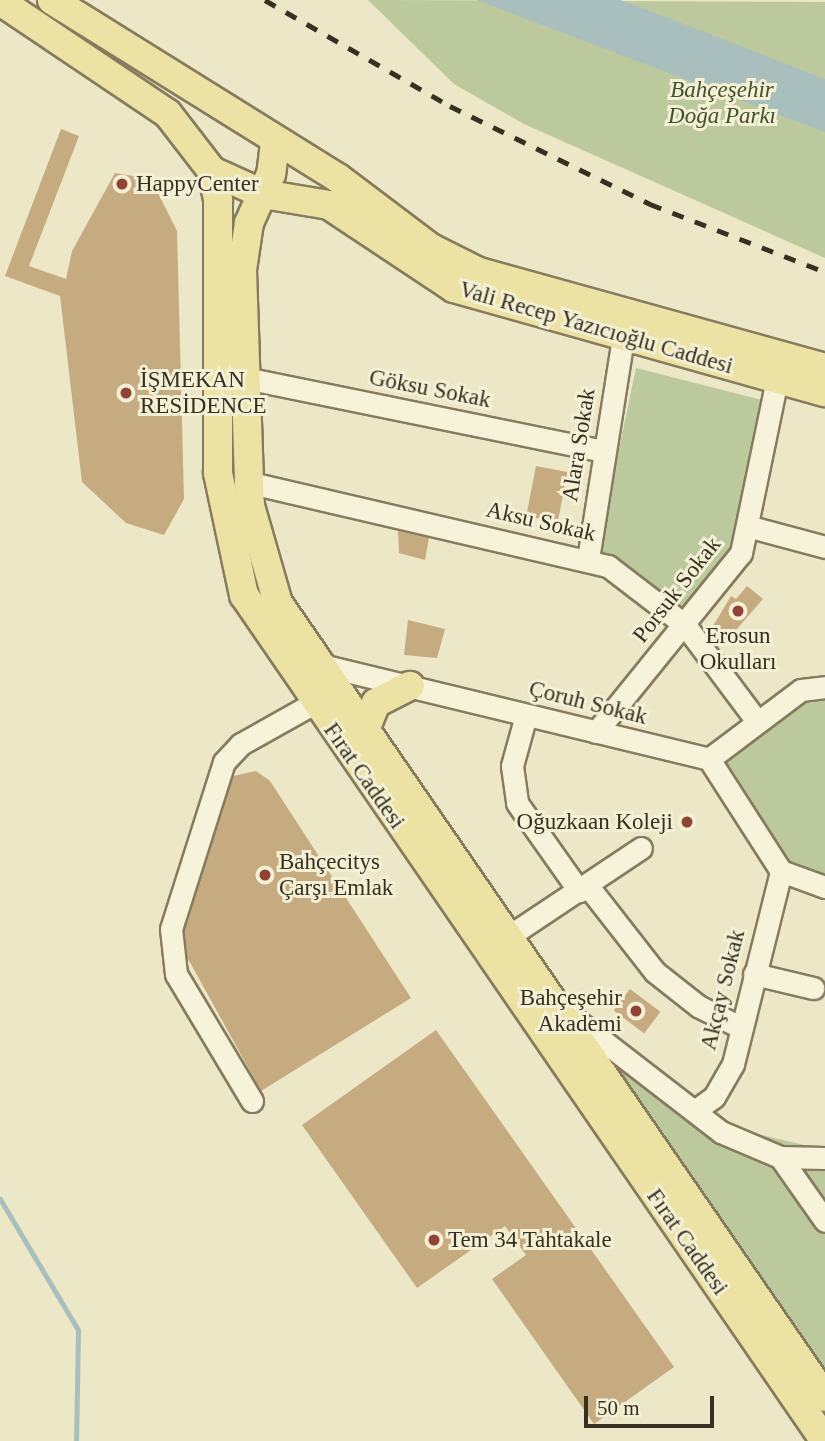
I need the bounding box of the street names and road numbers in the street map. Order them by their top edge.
street label: Vali Recep Yazıcıoğlu Caddesi [455,276,737,380]
street label: Göksu Sokak [367,364,493,414]
street label: Alara Sokak [556,386,602,504]
street label: Aksu Sokak [483,496,599,548]
street label: Porsuk Sokak [627,531,727,649]
street label: Çoruh Sokak [526,675,650,731]
street label: Fırat Caddesi [317,718,411,834]
street label: Akçay Sokak [695,927,751,1053]
street label: Fırat Caddesi [640,1184,734,1300]

